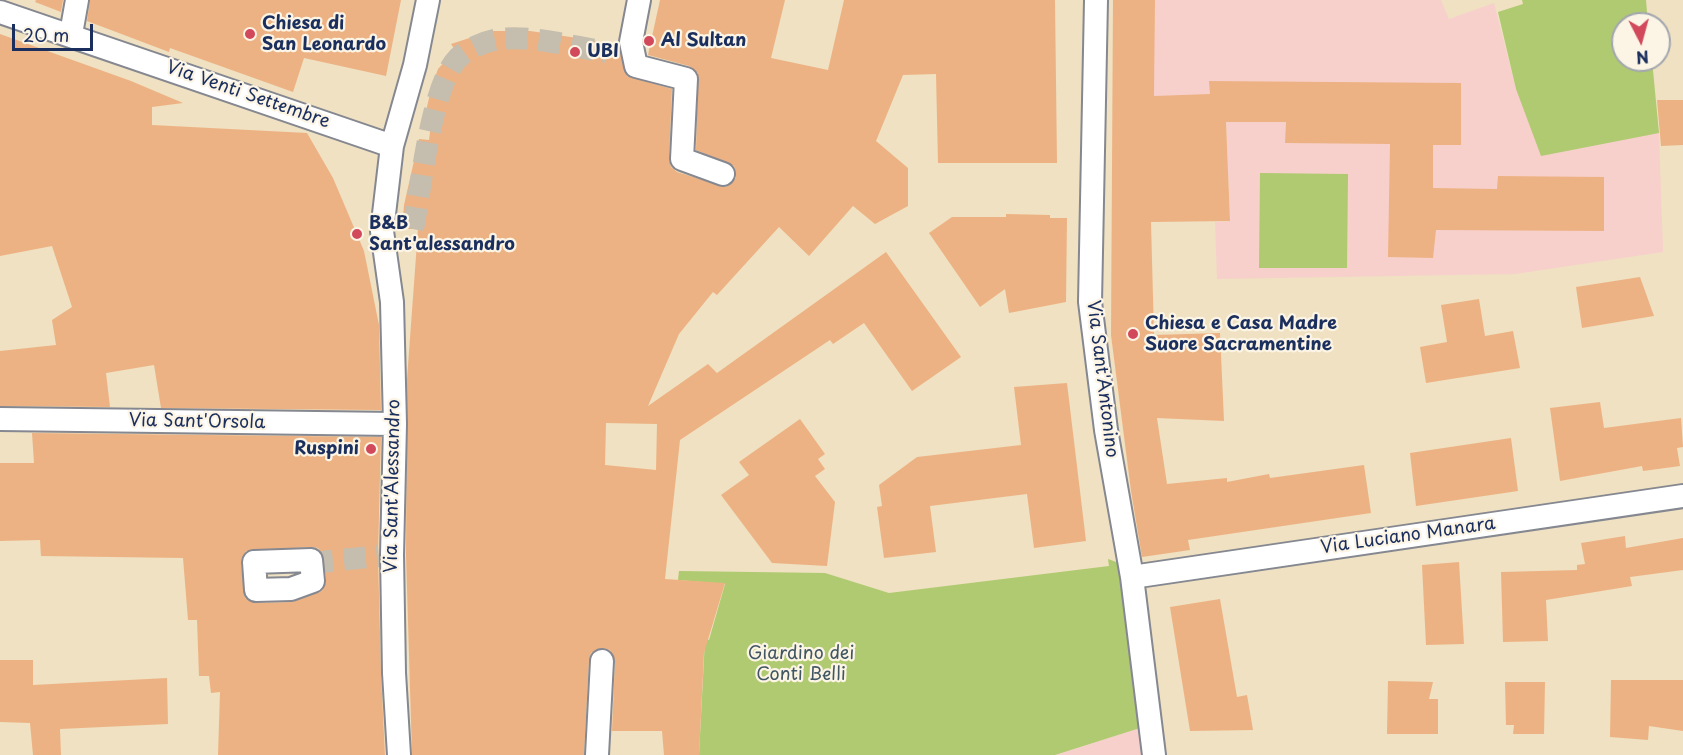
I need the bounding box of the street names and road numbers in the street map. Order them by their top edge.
street label: Via Venti Settembre [163,57,333,133]
street label: Via Sant'Antonino [1082,299,1122,459]
street label: Via Sant'Alessandro [381,399,405,573]
street label: Via Sant'Orsola [129,410,265,434]
street label: Via Luciano Manara [1319,513,1497,559]

